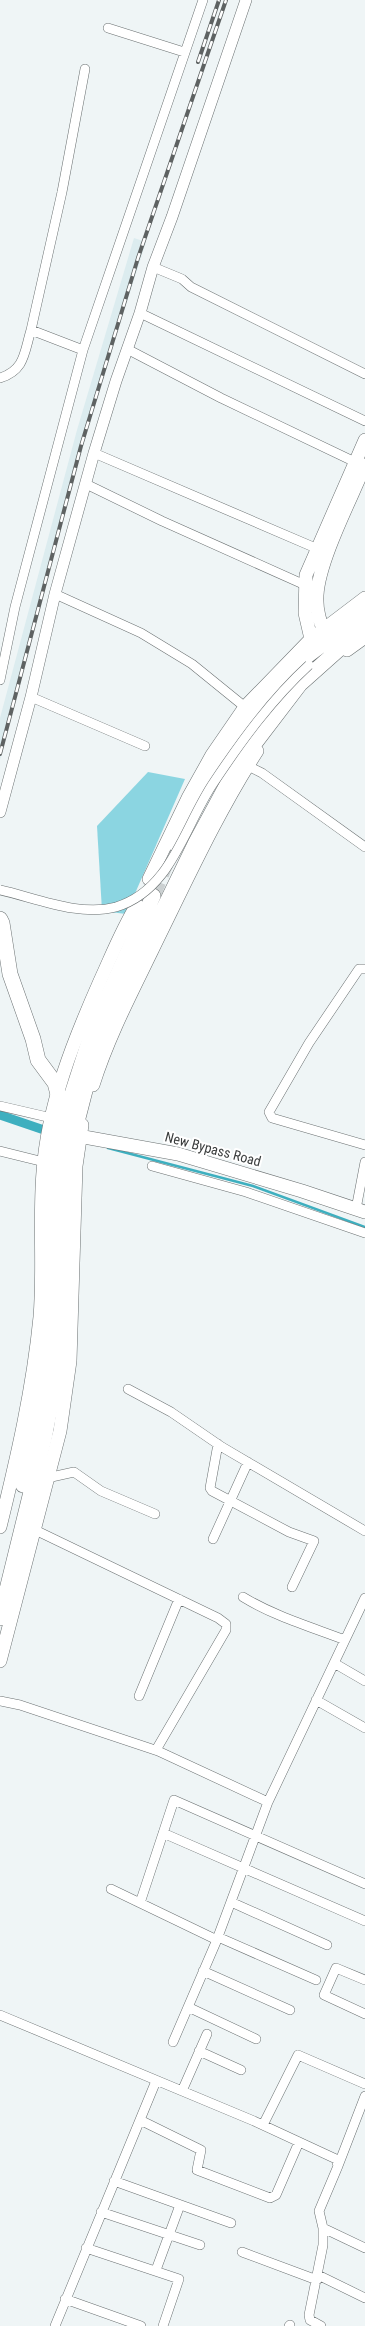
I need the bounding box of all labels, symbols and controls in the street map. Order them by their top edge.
street label: New Bypass Road [163,1128,263,1170]

